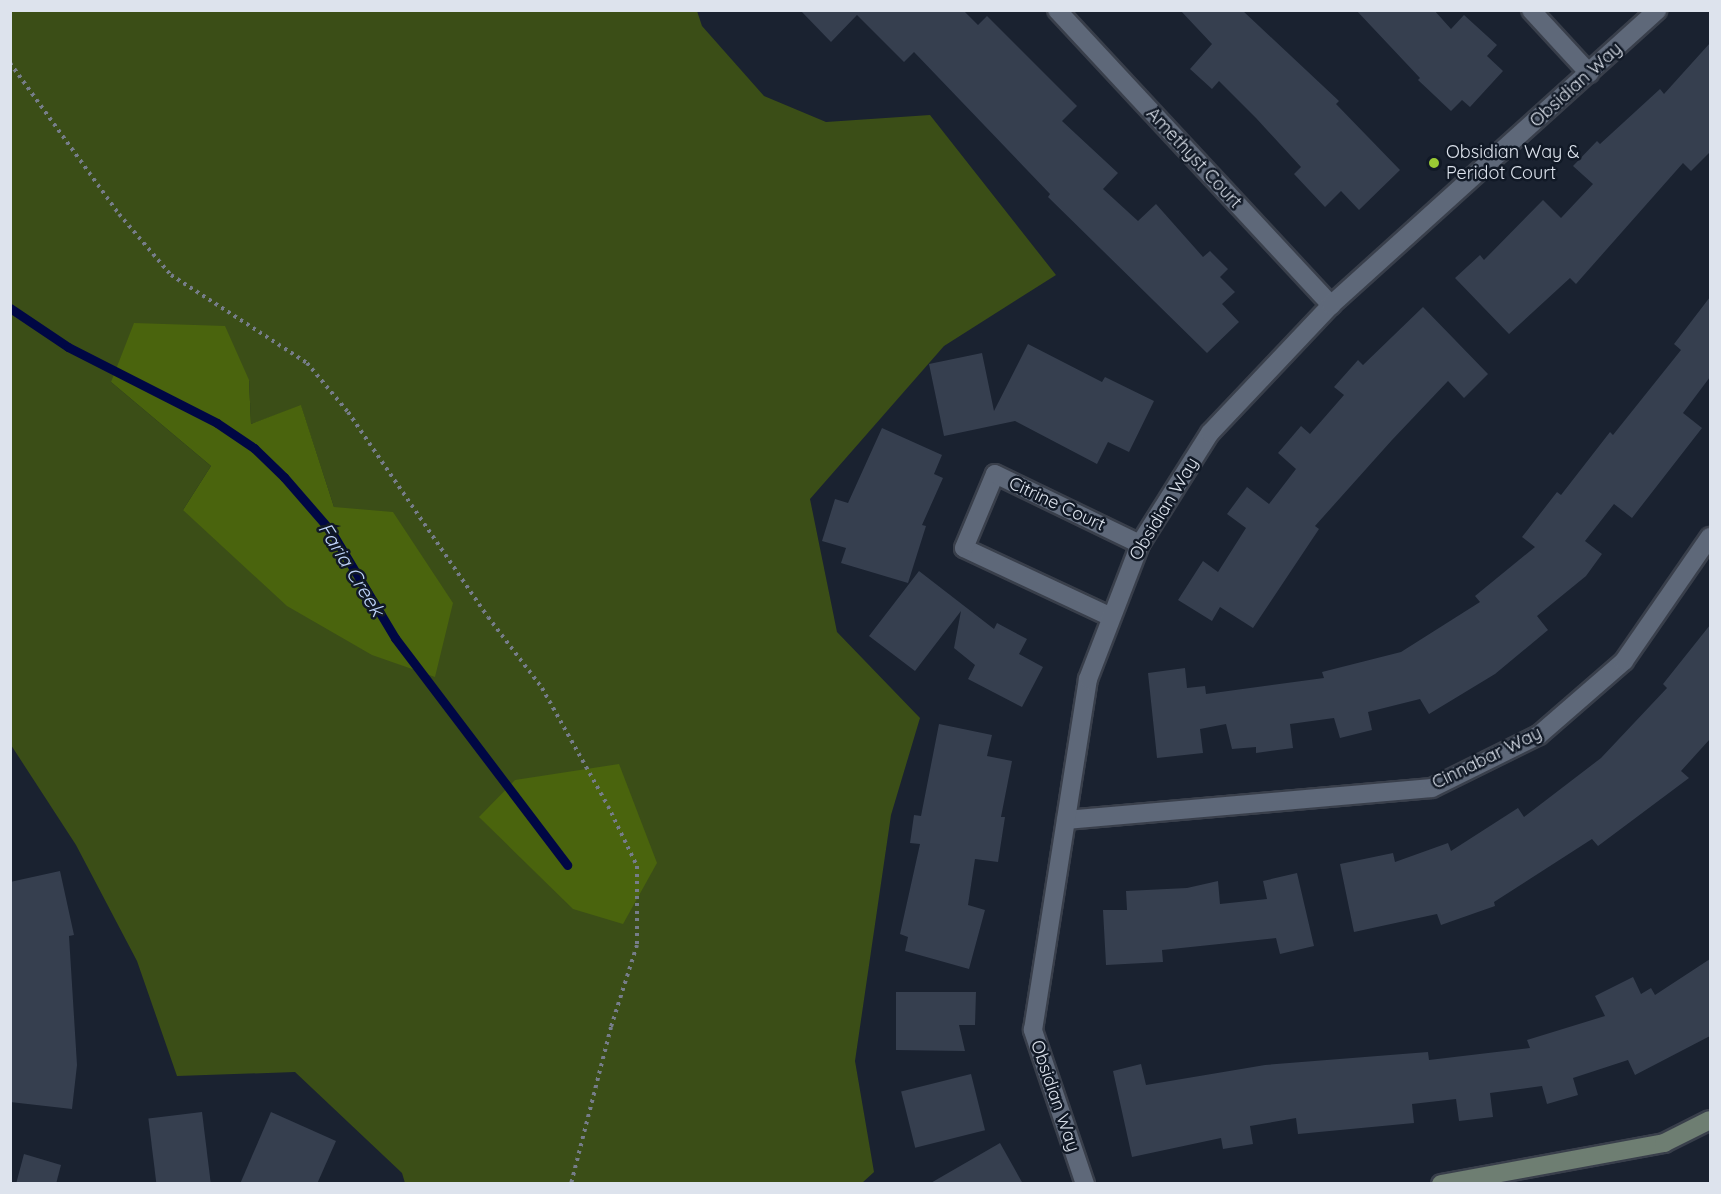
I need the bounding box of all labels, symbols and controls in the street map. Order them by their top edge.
street label: Obsidian Way [1526,38,1626,132]
street label: Amethyst Court [1142,103,1246,213]
place label: Obsidian Way & Peridot Court [1446,142,1579,184]
marker: Obsidian Way & Peridot Court [1427,156,1441,170]
street label: Obsidian Way [1125,454,1203,564]
street label: Citrine Court [1005,472,1109,536]
water label: Faria Creek [314,518,390,620]
street label: Cinnabar Way [1429,722,1545,794]
street label: Obsidian Way [1026,1037,1084,1155]

